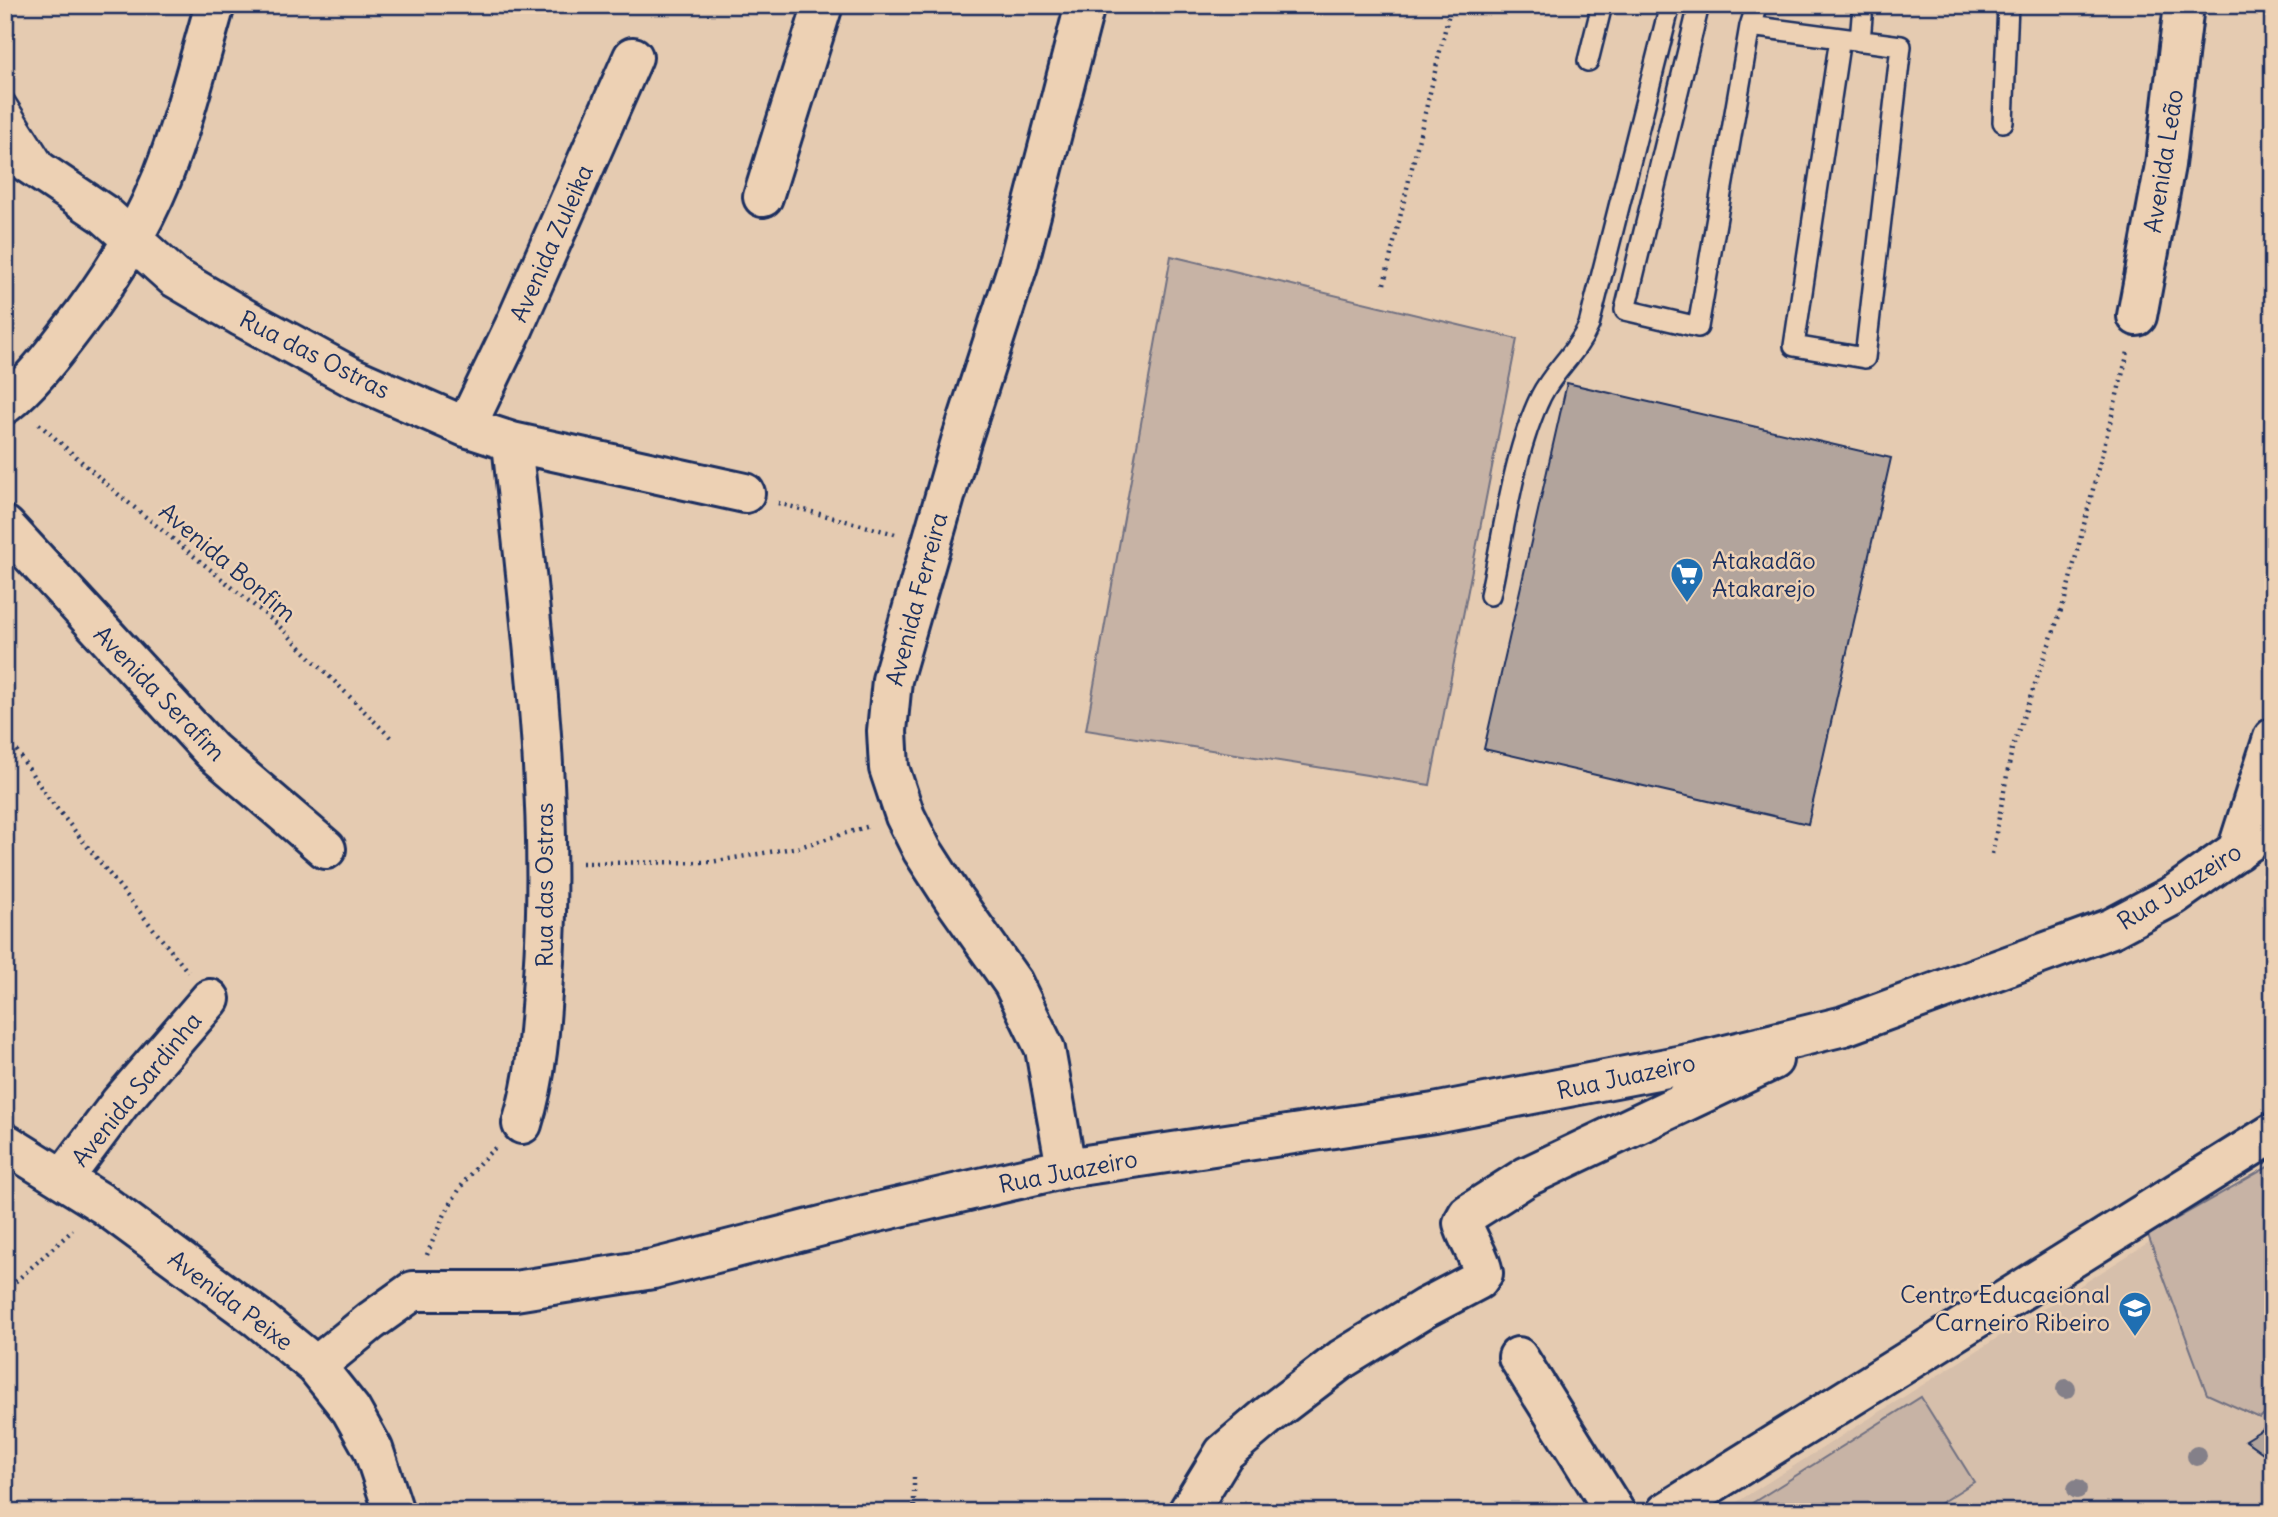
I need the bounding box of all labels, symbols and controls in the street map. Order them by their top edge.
street label: Avenida Leão [2137,87,2189,235]
street label: Avenida Zuleika [503,160,599,326]
street label: Rua das Ostras [235,303,395,405]
street label: Avenida Bonfim [153,496,303,628]
street label: Avenida Ferreira [878,509,954,689]
place label: Atakadão Atakarejo [1712,545,1816,603]
supermarket icon: Atakadão Atakarejo [1668,555,1706,604]
street label: Avenida Serafim [88,619,232,767]
street label: Rua das Ostras [529,803,559,967]
street label: Rua Juazeiro [2111,836,2247,936]
street label: Avenida Sardinha [65,1006,207,1172]
street label: Rua Juazeiro [1554,1047,1698,1105]
street label: Rua Juazeiro [996,1143,1140,1199]
street label: Avenida Peixe [163,1243,299,1357]
place label: Centro Educacional Carneiro Ribeiro [1900,1279,2110,1337]
school or university icon: Centro Educacional Carneiro Ribeiro [2116,1289,2154,1338]

